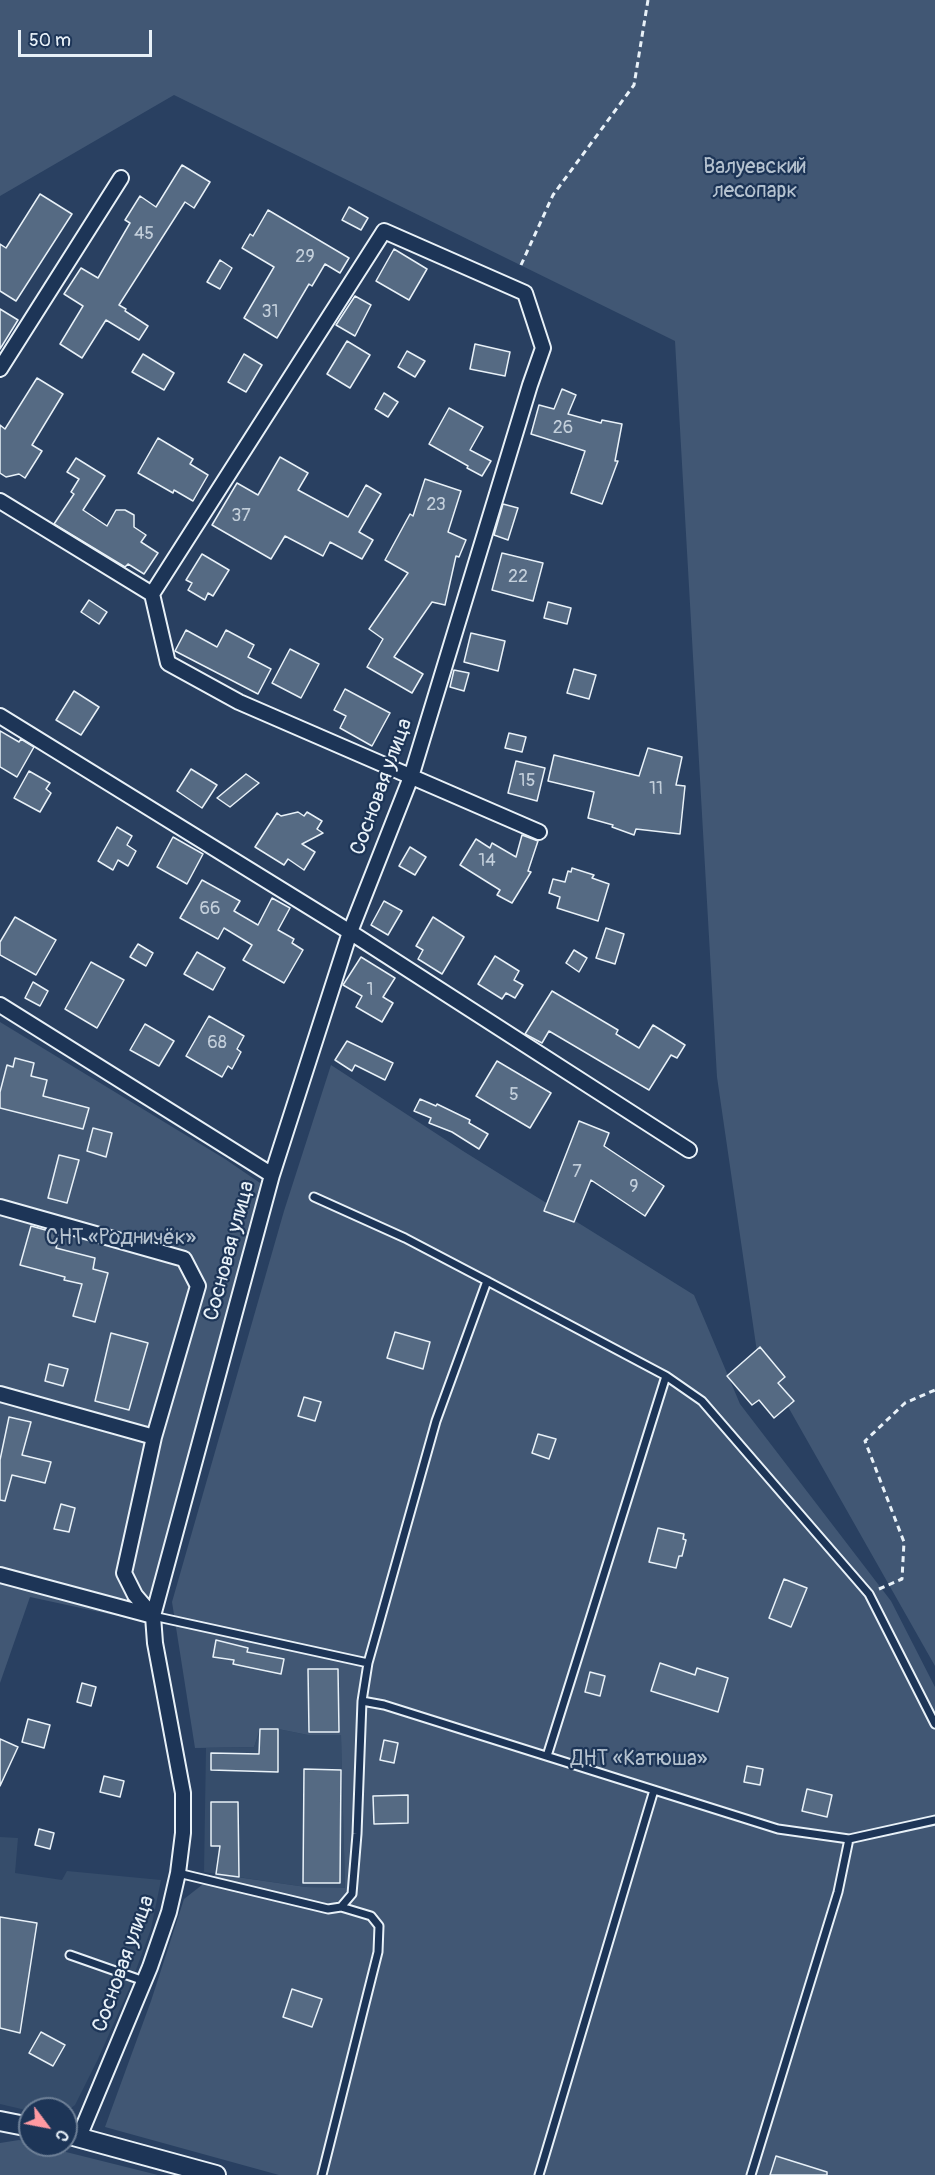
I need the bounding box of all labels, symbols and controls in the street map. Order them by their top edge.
scale bar [21,18,154,56]
text: 50 m [29,29,71,52]
park label: Валуевский лесопарк [703,155,807,205]
house number: 45 [134,223,154,245]
house number: 29 [295,246,315,268]
house number: 31 [261,301,279,323]
house number: 26 [553,417,573,439]
house number: 23 [426,494,446,516]
house number: 37 [231,505,251,527]
house number: 22 [508,566,528,588]
street label: Сосновая улица [346,715,418,859]
house number: 15 [519,770,535,792]
house number: 11 [649,778,663,800]
house number: 14 [478,850,496,872]
house number: 66 [200,898,220,920]
house number: 1 [366,979,374,1001]
house number: 68 [207,1032,227,1054]
house number: 5 [509,1084,519,1106]
house number: 7 [572,1161,582,1183]
house number: 9 [629,1176,639,1198]
street label: Сосновая улица [199,1178,261,1324]
park label: СНТ «Родничёк» [46,1226,196,1252]
park label: ДНТ «Катюша» [571,1747,707,1773]
street label: Сосновая улица [88,1892,160,2036]
north arrow [18,2097,78,2157]
text: С [50,2126,73,2145]

